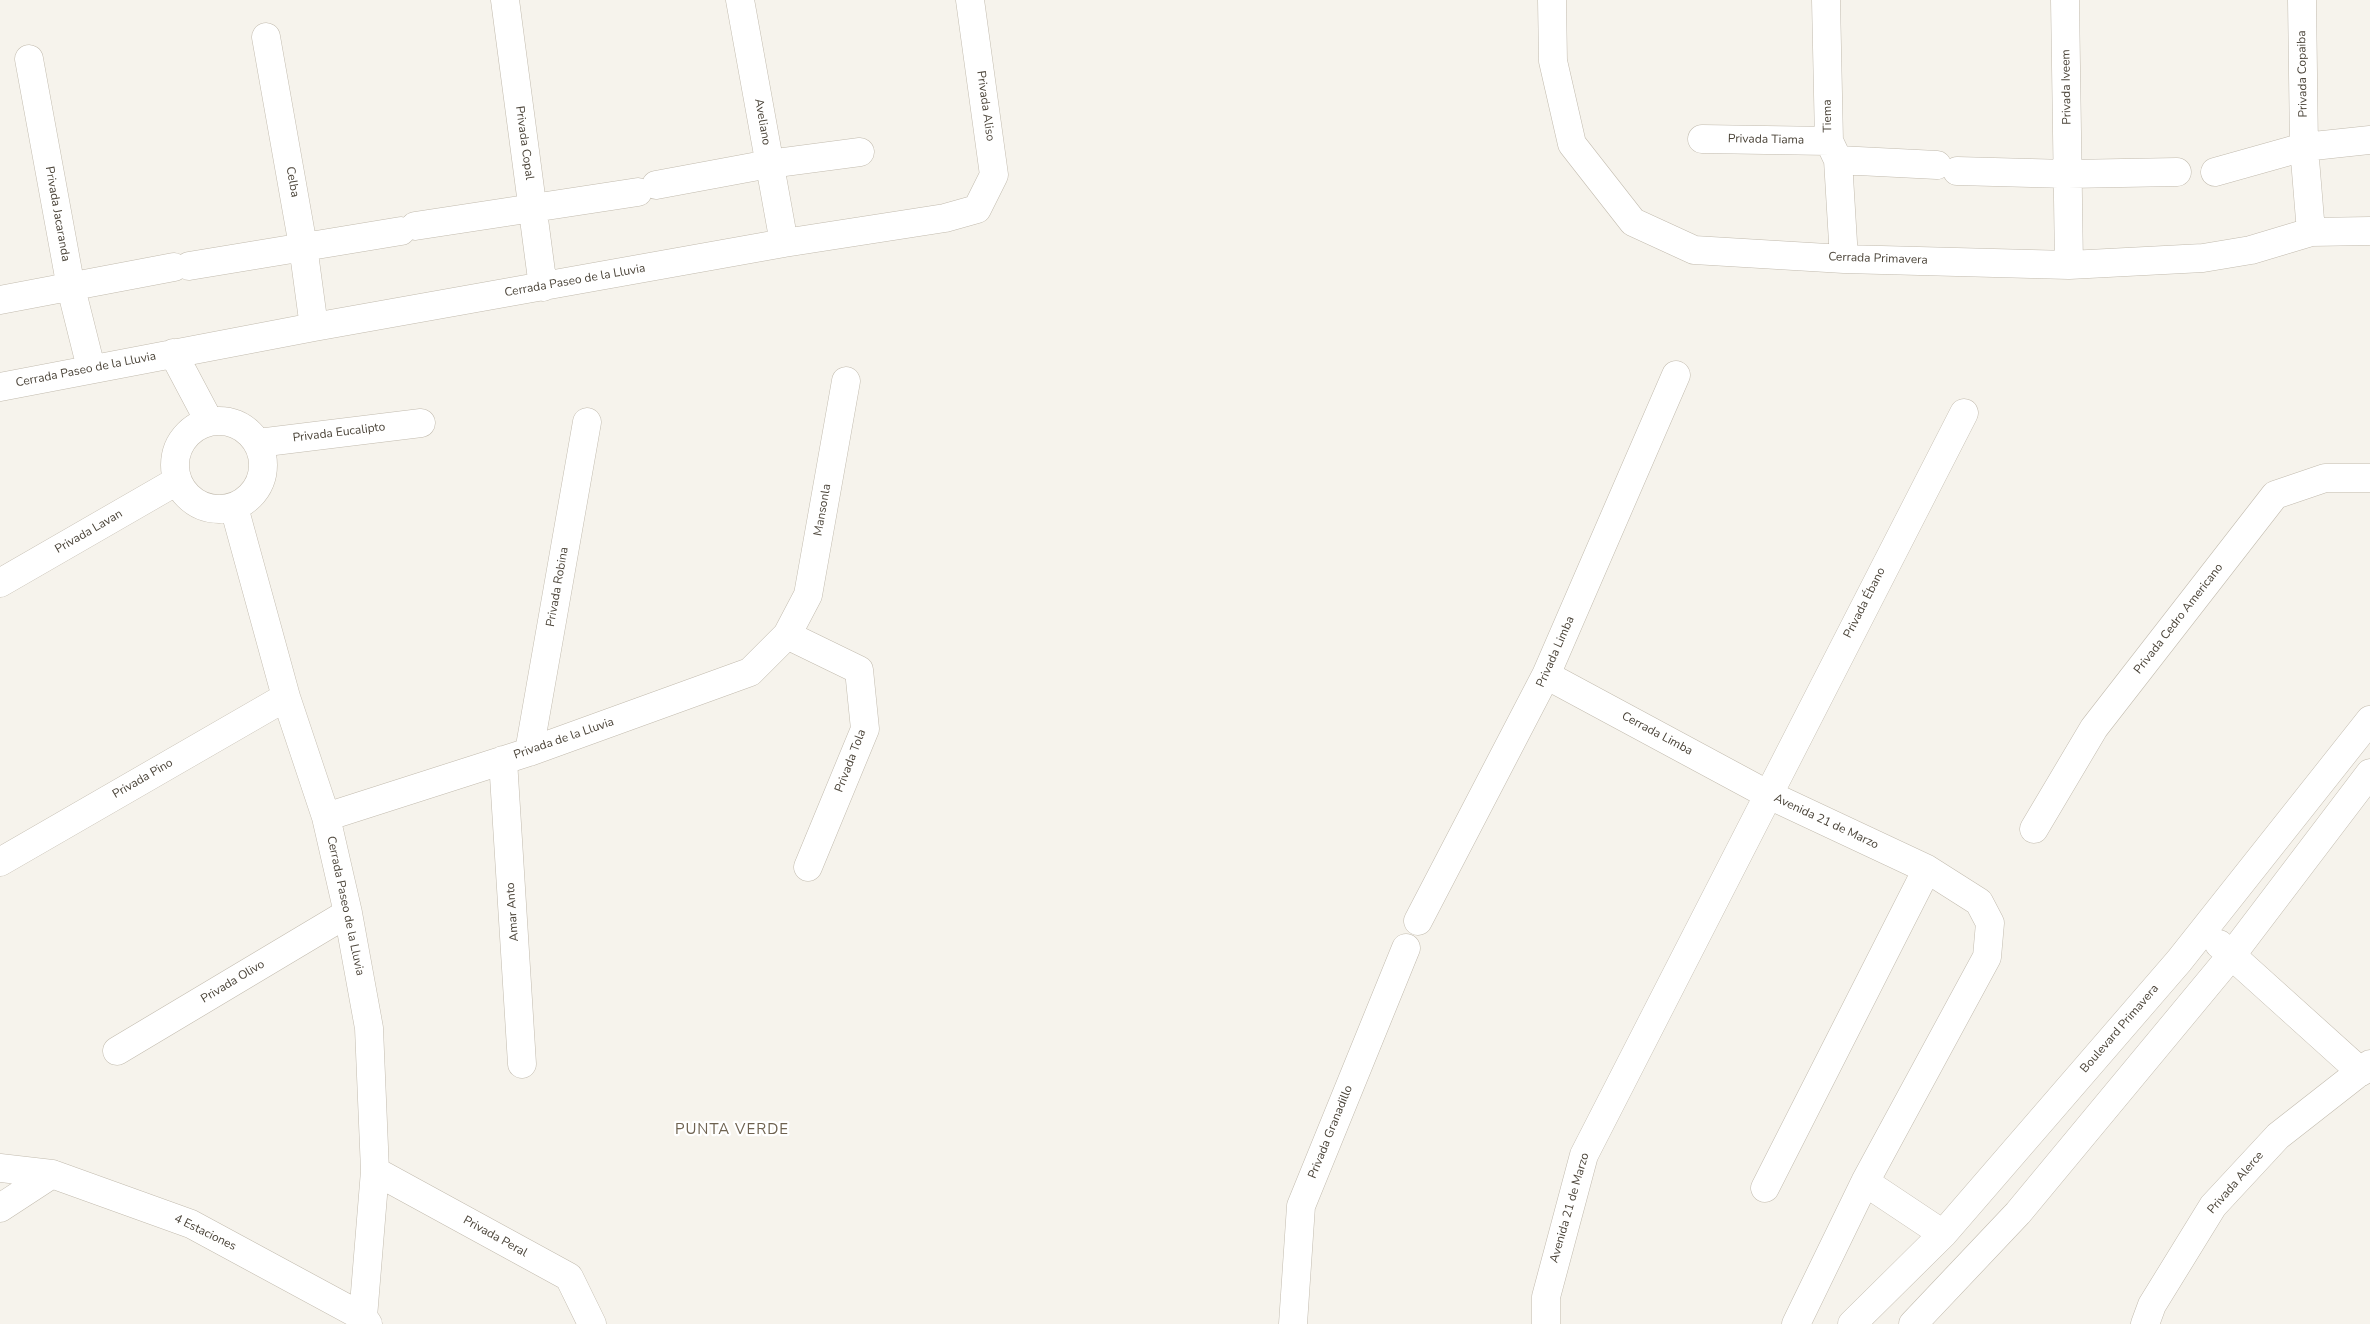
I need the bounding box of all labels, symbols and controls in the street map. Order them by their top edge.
street label: Privada Copaiba [2295,30,2311,118]
street label: Privada Iveem [2059,49,2075,125]
street label: Privada Aliso [973,70,997,142]
street label: Aveliano [751,98,773,146]
street label: Tiema [1821,99,1835,133]
street label: Privada Copal [512,105,536,181]
street label: Privada Tiama [1728,132,1804,148]
street label: Privada Jacaranda [42,165,72,263]
street label: Celba [282,166,302,198]
street label: Cerrada Primavera [1828,250,1928,268]
street label: Cerrada Paseo de la Lluvia [504,262,646,300]
street label: Cerrada Paseo de la Lluvia [15,349,157,391]
street label: Privada Eucalipto [292,420,386,446]
street label: Mansonla [811,483,835,537]
street label: Privada Lavan [53,507,125,557]
street label: Privada Robina [544,546,572,628]
street label: Privada Cedro Americano [2131,561,2227,677]
street label: Privada Ébano [1841,565,1889,641]
street label: Privada Limba [1534,614,1578,690]
street label: Cerrada Limba [1619,709,1695,759]
street label: Privada de la Lluvia [512,715,616,763]
street label: Privada Tola [832,727,870,795]
street label: Privada Pino [110,756,176,802]
street label: Avenida 21 de Marzo [1771,791,1881,853]
street label: Cerrada Paseo de la Lluvia [323,835,367,977]
street label: Amar Anto [504,882,522,942]
street label: Privada Olivo [199,957,267,1007]
street label: Boulevard Primavera [2078,982,2162,1076]
street label: Privada Granadillo [1306,1083,1356,1181]
district label: PUNTA VERDE [674,1121,790,1139]
street label: Privada Alerce [2205,1149,2267,1217]
street label: Avenida 21 de Marzo [1547,1151,1593,1265]
street label: 4 Estaciones [172,1212,238,1254]
street label: Privada Peral [460,1213,530,1261]

